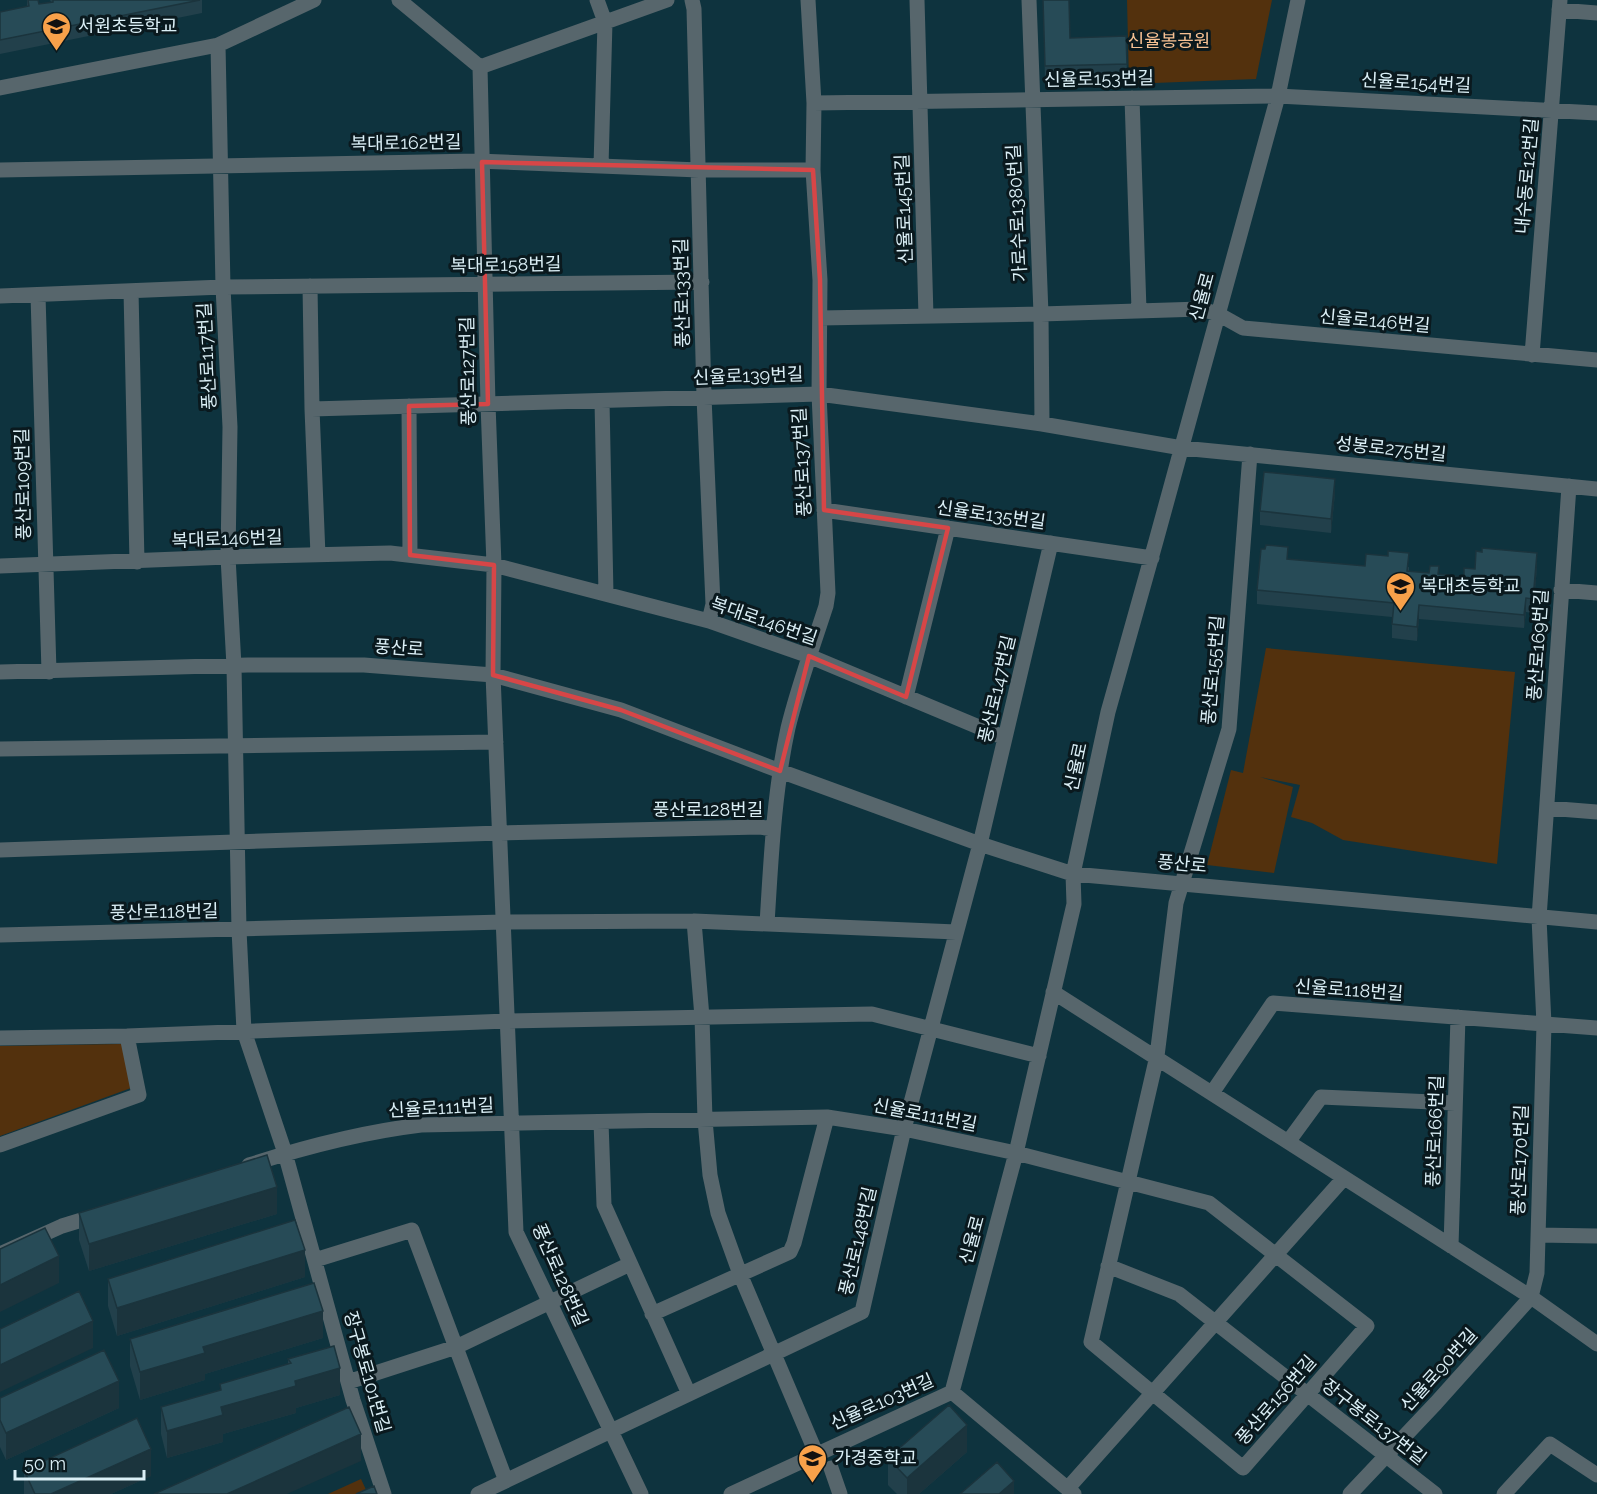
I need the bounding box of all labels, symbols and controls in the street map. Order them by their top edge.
school or university icon: 서원초등학교 [41,10,73,52]
place label: 서원초등학교 [78,15,177,36]
park label: 신율봉공원 [1128,30,1210,51]
street label: 신율로153번길 [1044,67,1154,90]
street label: 신율로154번길 [1360,69,1472,96]
street label: 내수동로12번길 [1511,117,1542,235]
street label: 복대로162번길 [350,131,462,154]
street label: 가로수로1380번길 [1002,143,1031,283]
street label: 신율로145번길 [891,154,916,264]
street label: 풍산로133번길 [670,238,693,348]
street label: 복대로158번길 [450,253,562,276]
street label: 신율로 [1185,270,1218,324]
street label: 풍산로117번길 [193,302,220,410]
street label: 신율로146번길 [1319,305,1431,336]
street label: 풍산로127번길 [456,316,479,426]
street label: 신율로139번길 [692,363,804,388]
street label: 풍산로137번길 [788,407,815,517]
street label: 풍산로109번길 [11,428,34,540]
street label: 성봉로275번길 [1335,432,1448,465]
street label: 신율로135번길 [935,496,1047,533]
street label: 복대로146번길 [171,526,283,551]
school or university icon: 복대초등학교 [1384,570,1416,612]
place label: 복대초등학교 [1421,575,1520,596]
street label: 풍산로169번길 [1523,588,1552,702]
street label: 복대로146번길 [708,592,820,649]
street label: 풍산로155번길 [1197,614,1228,726]
street label: 풍산로147번길 [974,633,1019,745]
street label: 풍산로 [374,635,425,660]
street label: 신율로 [1060,740,1091,793]
street label: 풍산로128번길 [653,799,763,820]
street label: 풍산로 [1156,851,1208,876]
street label: 풍산로118번길 [109,900,219,923]
street label: 신율로118번길 [1294,975,1404,1004]
street label: 풍산로166번길 [1422,1075,1447,1187]
street label: 신율로111번길 [388,1094,494,1121]
street label: 신율로111번길 [871,1094,979,1135]
street label: 풍산로170번길 [1507,1104,1532,1216]
street label: 풍산로148번길 [835,1184,880,1297]
street label: 신율로 [955,1213,988,1267]
street label: 풍산로128번길 [528,1220,593,1330]
street label: 장구봉로101번길 [340,1309,395,1435]
street label: 신율로90번길 [1396,1324,1481,1415]
street label: 풍산로156번길 [1231,1351,1320,1449]
street label: 신율로103번길 [827,1369,937,1434]
street label: 장구봉로137번길 [1318,1374,1431,1469]
school or university icon: 가경중학교 [797,1442,829,1484]
scale bar [15,1443,144,1481]
place label: 가경중학교 [834,1447,917,1468]
text: 50 m [24,1453,66,1474]

